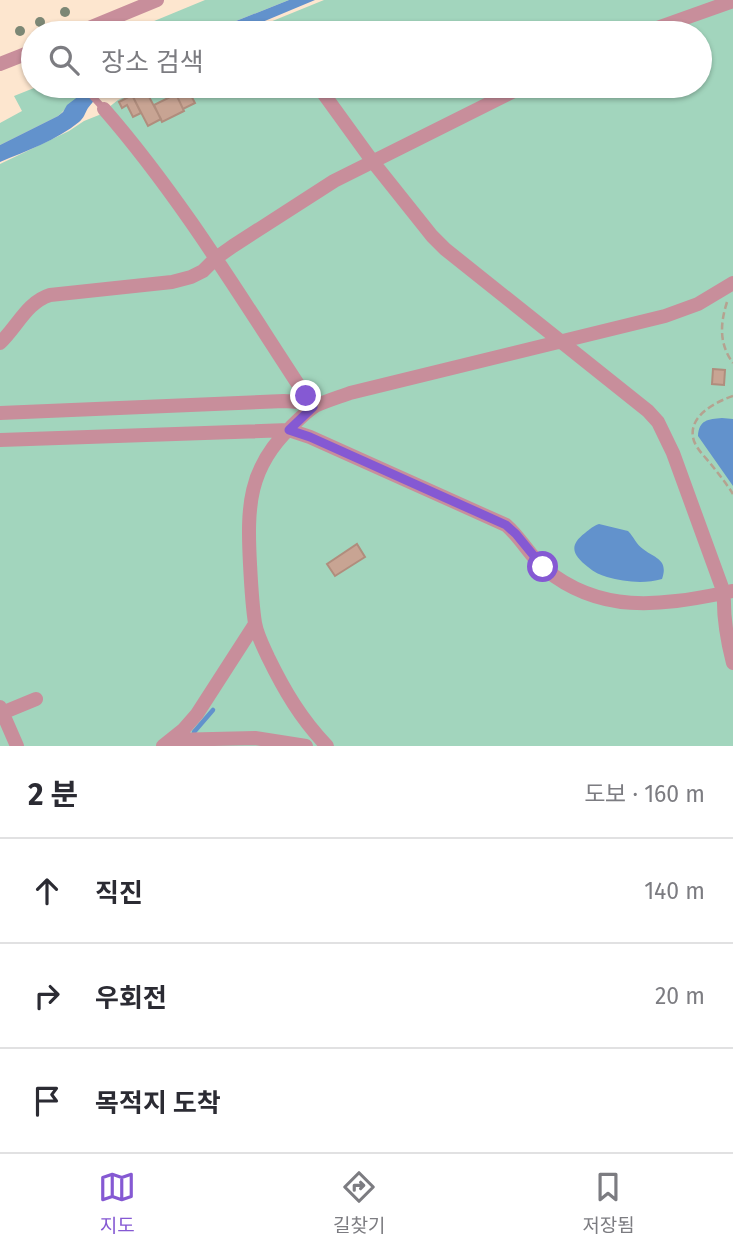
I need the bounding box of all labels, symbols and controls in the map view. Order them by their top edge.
search box [21,21,712,98]
icon: search [45,41,83,79]
text: 장소 검색 [101,47,204,78]
route end [290,380,321,411]
route start [527,551,558,582]
text: 2 분 [28,777,78,813]
text: 도보 · 160 m [584,780,705,808]
icon: ahead [28,872,66,910]
text: 140 m [644,877,705,905]
text: 직진 [95,878,143,909]
icon: right [28,977,66,1015]
text: 20 m [655,982,705,1010]
text: 우회전 [95,983,167,1014]
icon: arrive [28,1082,66,1120]
text: 목적지 도착 [95,1088,221,1119]
tab: 지도 [98,1168,136,1237]
tab: 길찾기 [333,1168,385,1237]
tab: 저장됨 [582,1168,635,1237]

